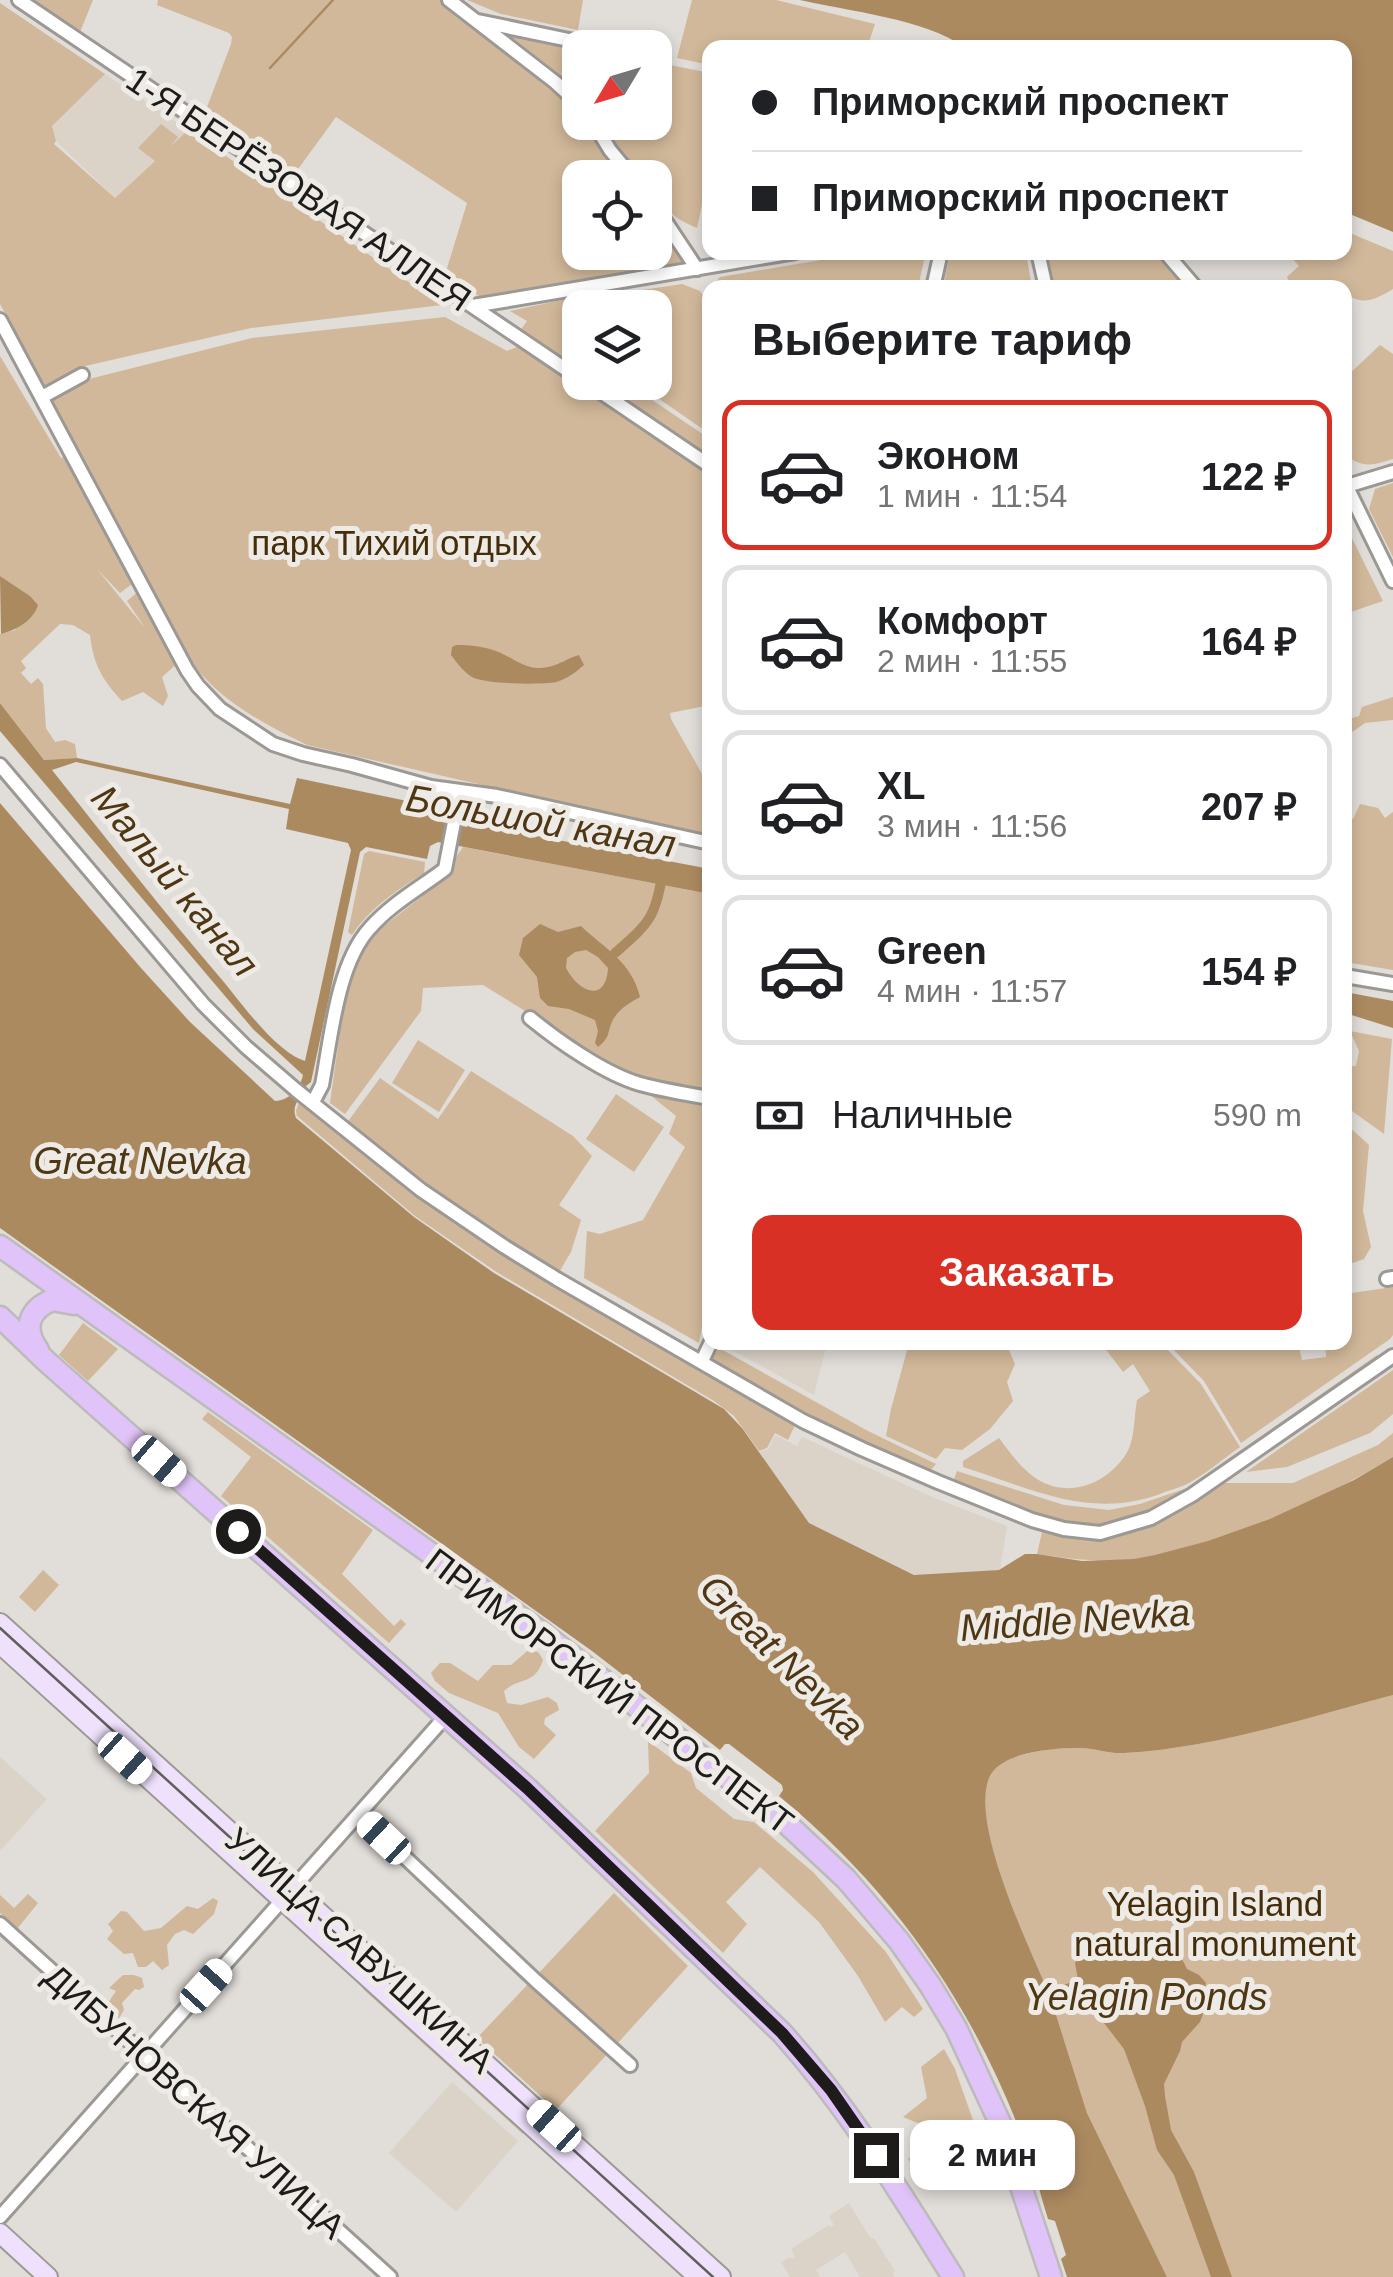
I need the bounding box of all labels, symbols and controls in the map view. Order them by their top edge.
north arrow [562,30,672,140]
map controls [562,30,672,400]
street label: 1-Я БЕРЁЗОВАЯ АЛЛЕЯ [120,59,478,319]
text: Приморский проспект [812,81,1229,123]
button: locate [562,160,672,270]
text: Приморский проспект [812,177,1229,219]
button: layers [562,290,672,400]
text: Выберите тариф [752,314,1132,365]
icon: car [757,430,847,520]
text: Эконом [877,435,1020,477]
text: 122 ₽ [1201,456,1297,498]
text: 1 мин · 11:54 [877,478,1067,514]
park label: парк Тихий отдых [251,523,537,562]
icon: car [757,595,847,685]
text: Комфорт [877,600,1048,642]
text: 164 ₽ [1201,621,1297,663]
text: 2 мин · 11:55 [877,643,1067,679]
icon: car [757,760,847,850]
text: XL [877,765,926,807]
water label: Малый канал [83,777,267,985]
water label: Большой канал [403,777,679,865]
text: 207 ₽ [1201,786,1297,828]
text: 3 мин · 11:56 [877,808,1067,844]
icon: car [757,925,847,1015]
text: Green [877,930,987,972]
text: 154 ₽ [1201,951,1297,993]
text: 4 мин · 11:57 [877,973,1067,1009]
icon: cash [752,1088,807,1143]
text: Наличные [832,1094,1013,1136]
text: 590 m [1213,1097,1302,1133]
water label: Great Nevka [33,1140,247,1182]
button: Заказать [752,1215,1302,1330]
car [127,1430,191,1492]
route start [216,1509,261,1554]
street label: ПРИМОРСКИЙ ПРОСПЕКТ [419,1540,801,1842]
water label: Great Nevka [692,1567,872,1747]
water label: Middle Nevka [959,1591,1191,1649]
car [93,1727,157,1789]
car [352,1807,416,1869]
street label: УЛИЦА САВУШКИНА [218,1820,502,2081]
park label: Yelagin Island natural monument [1074,1884,1356,1963]
car [175,1954,237,2018]
street label: ДИБУНОВСКАЯ УЛИЦА [37,1956,354,2247]
water label: Yelagin Ponds [1025,1976,1267,2018]
car [522,2095,586,2157]
callout: 2 мин [911,2120,1076,2190]
route end [854,2133,899,2178]
text: 2 мин [948,2137,1037,2173]

